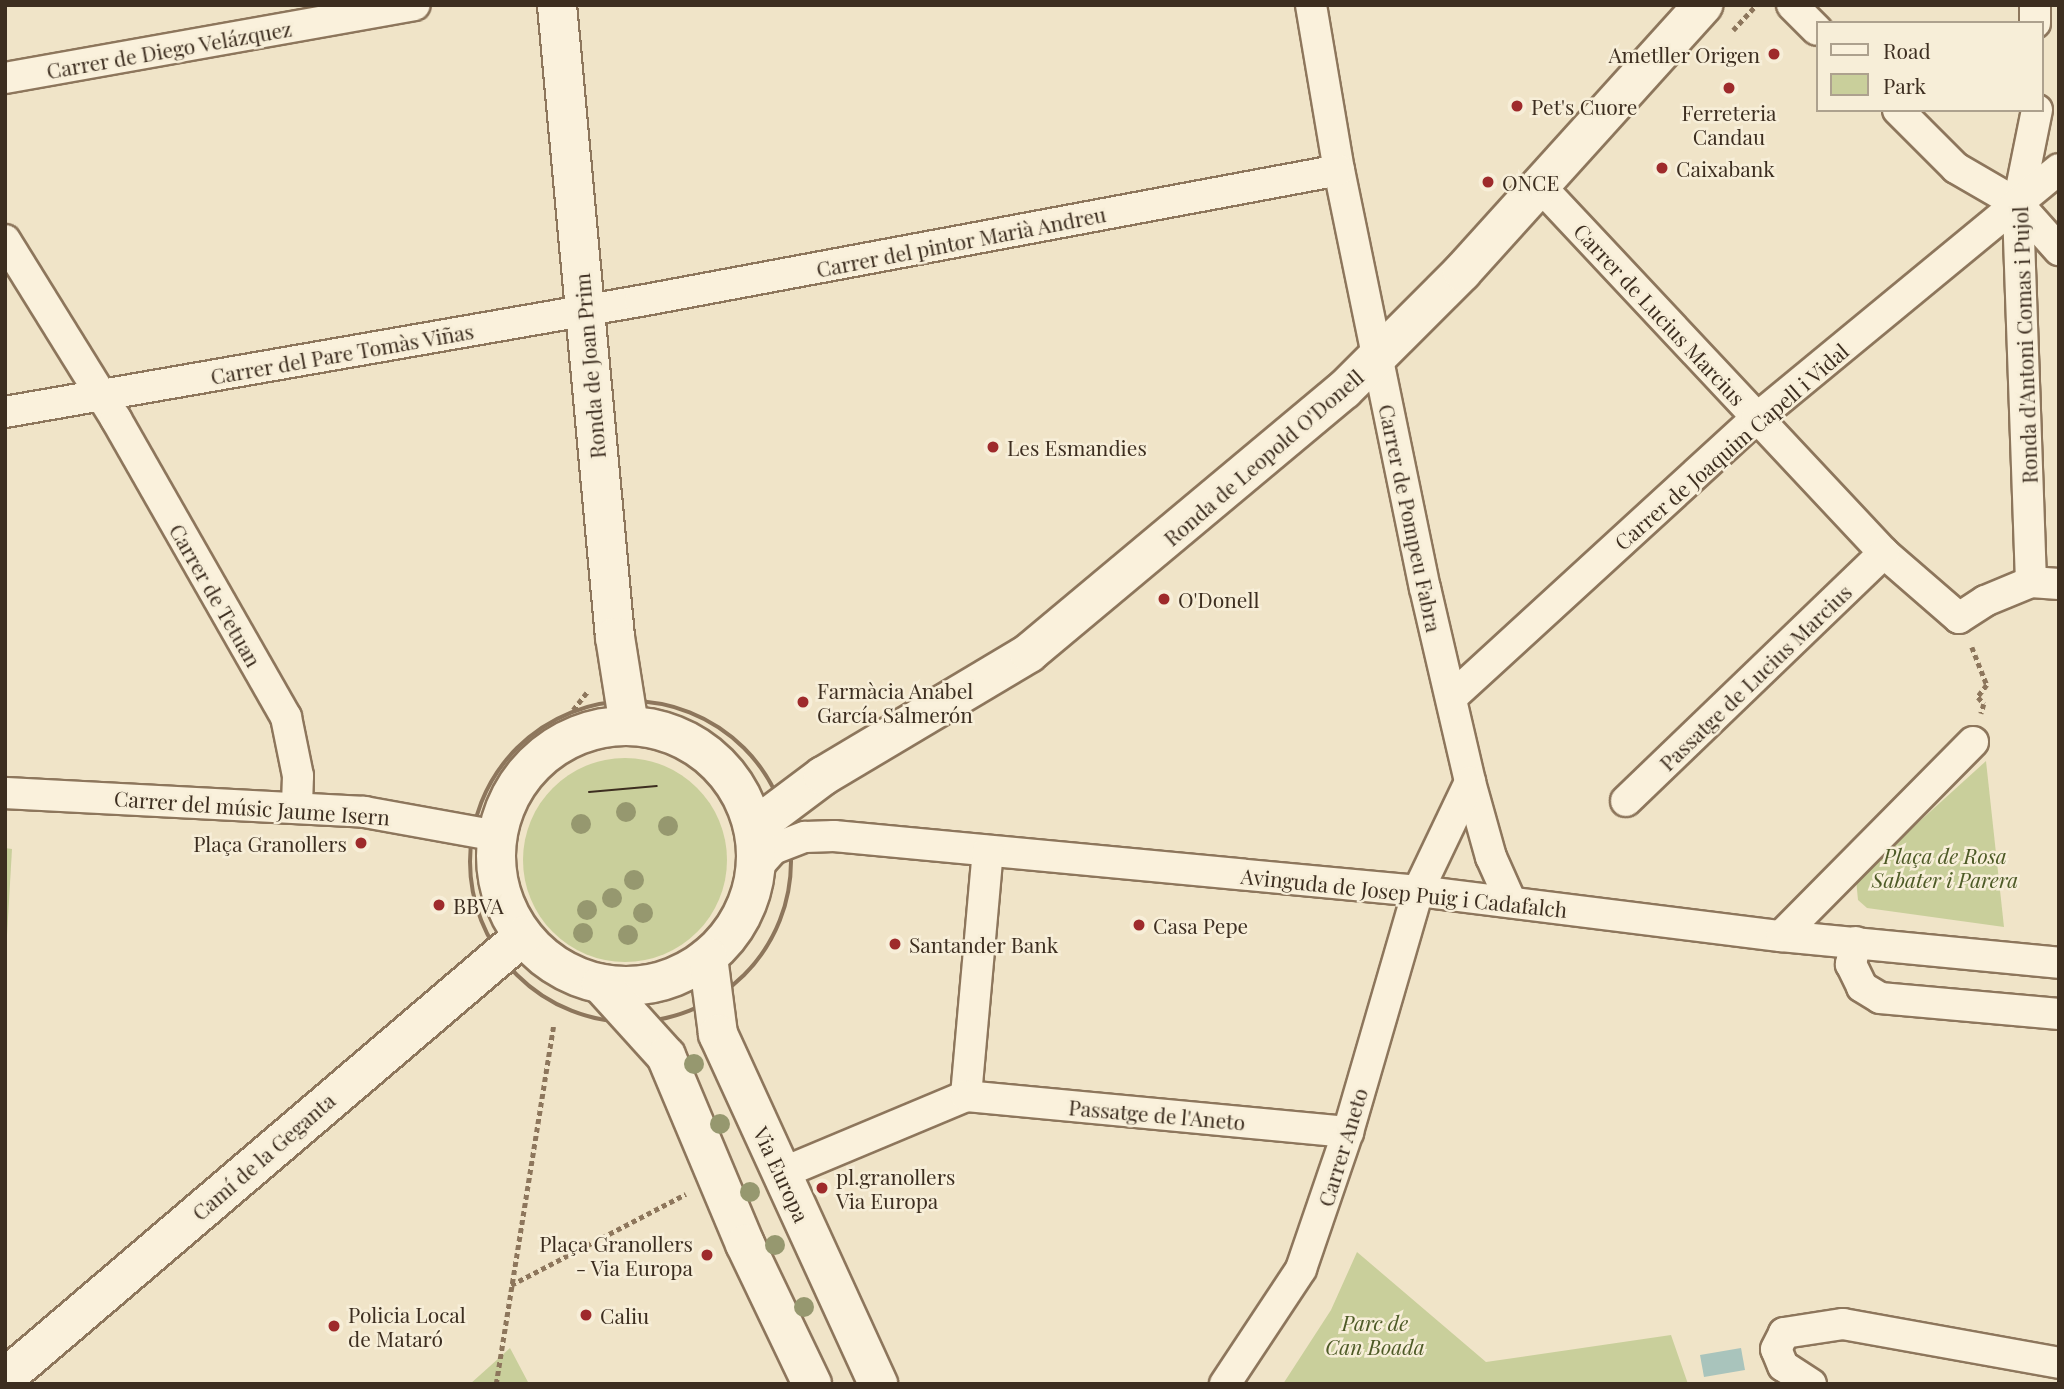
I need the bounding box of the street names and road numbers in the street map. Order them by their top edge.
street label: Carrer de Diego Velázquez [44,15,294,83]
street label: Carrer del pintor Marià Andreu [813,200,1109,282]
street label: Ronda d'Antoni Comas i Pujol [2007,206,2041,484]
street label: Carrer de Lucius Marcius [1569,218,1751,410]
street label: Ronda de Joan Prim [568,272,610,460]
street label: Carrer del Pare Tomàs Viñas [208,317,476,389]
street label: Carrer de Joaquim Capell i Vidal [1608,337,1854,555]
street label: Ronda de Leopold O'Donell [1158,363,1368,551]
street label: Carrer de Pompeu Fabra [1374,402,1448,634]
street label: Carrer de Tetuan [165,519,267,671]
street label: Passatge de Lucius Marcius [1654,579,1856,775]
street label: Carrer del músic Jaume Isern [113,785,391,829]
street label: Avinguda de Josep Puig i Cadafalch [1239,862,1569,922]
street label: Carrer Aneto [1312,1084,1372,1210]
street label: Camí de la Geganta [186,1087,340,1225]
street label: Passatge de l'Aneto [1067,1094,1247,1134]
street label: Via Europa [749,1122,815,1226]

